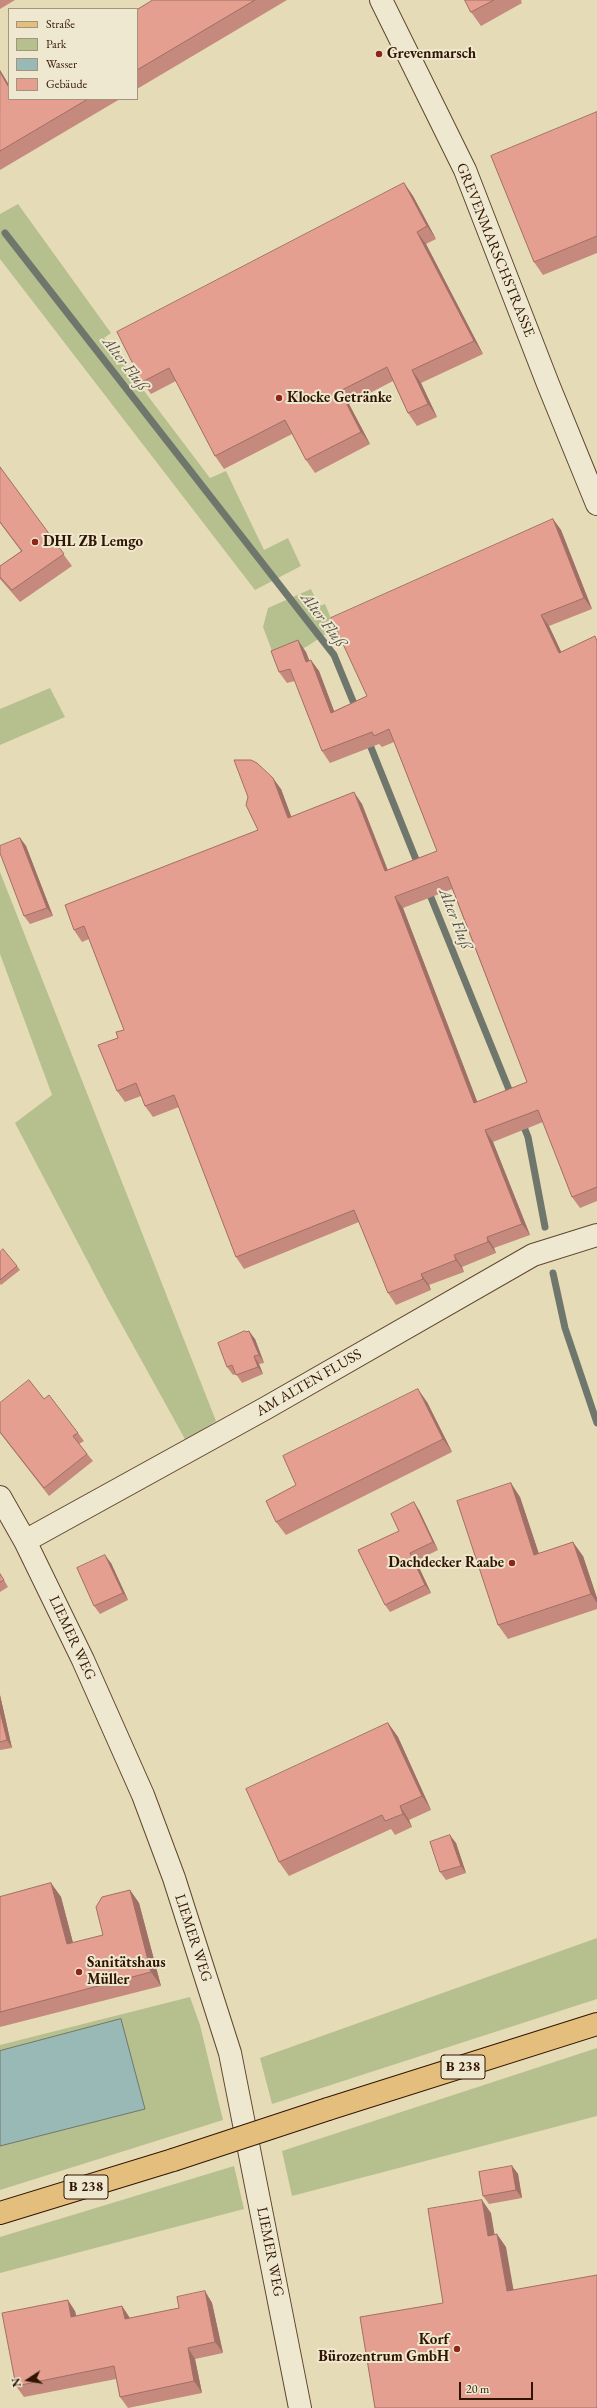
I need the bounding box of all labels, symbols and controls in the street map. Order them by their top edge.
legend [8,8,138,100]
text: Straße [46,16,75,32]
text: Park [46,36,66,52]
place label: Grevenmarsch [387,45,476,63]
marker: Grevenmarsch [374,49,384,59]
text: Wasser [46,56,77,72]
text: Gebäude [46,76,87,92]
street label: GREVENMARSCHSTRASSE [452,160,538,340]
water label: Alter Fluß [98,333,152,395]
place label: Klocke Getränke [287,389,392,407]
marker: Klocke Getränke [274,393,284,403]
place label: DHL ZB Lemgo [43,533,143,551]
marker: DHL ZB Lemgo [30,537,40,547]
water label: Alter Fluß [296,589,350,651]
water label: Alter Fluß [434,886,476,952]
street label: AM ALTEN FLUSS [253,1345,365,1421]
place label: Dachdecker Raabe [388,1554,504,1572]
marker: Dachdecker Raabe [507,1558,517,1568]
street label: LIEMER WEG [45,1593,99,1683]
street label: LIEMER WEG [170,1892,216,1984]
place label: Sanitätshaus Müller [87,1954,166,1989]
marker: Sanitätshaus Müller [74,1967,84,1977]
road number: B 238 [441,2055,485,2079]
road number: B 238 [64,2175,108,2199]
street label: LIEMER WEG [252,2206,288,2298]
place label: Korf Bürozentrum GmbH [318,2331,449,2366]
marker: Korf Bürozentrum GmbH [452,2344,462,2354]
north arrow [8,2360,48,2400]
scale bar [461,2374,535,2400]
text: N [8,2377,24,2388]
text: 20 m [466,2381,489,2397]

